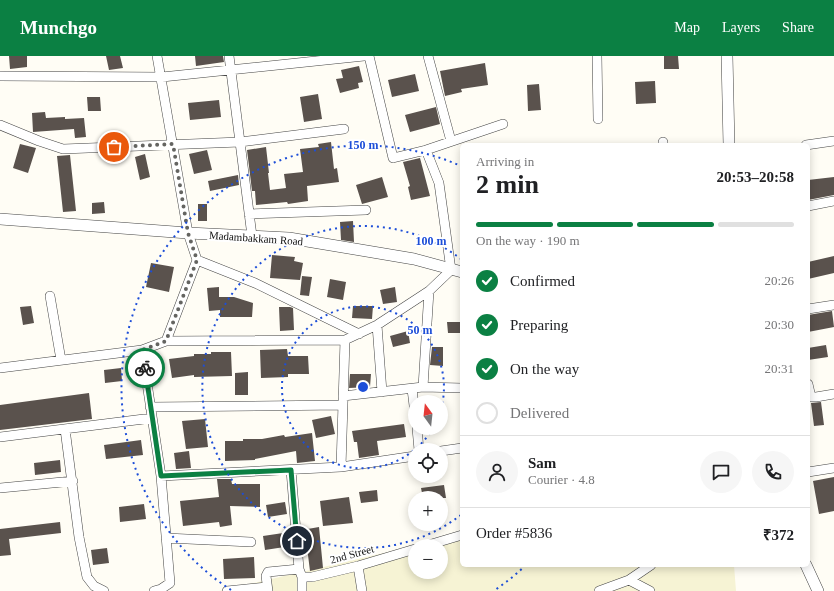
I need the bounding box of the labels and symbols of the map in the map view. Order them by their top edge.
pin [97,130,131,164]
text: 150 m [348,138,379,152]
street label: Madambakkam Road [208,229,304,247]
text: 100 m [416,234,447,248]
text: 50 m [408,323,433,337]
courier [125,348,165,388]
centre of rings [356,380,370,394]
north arrow [408,395,448,435]
pin [280,524,314,558]
street label: 2nd Street [329,542,375,566]

